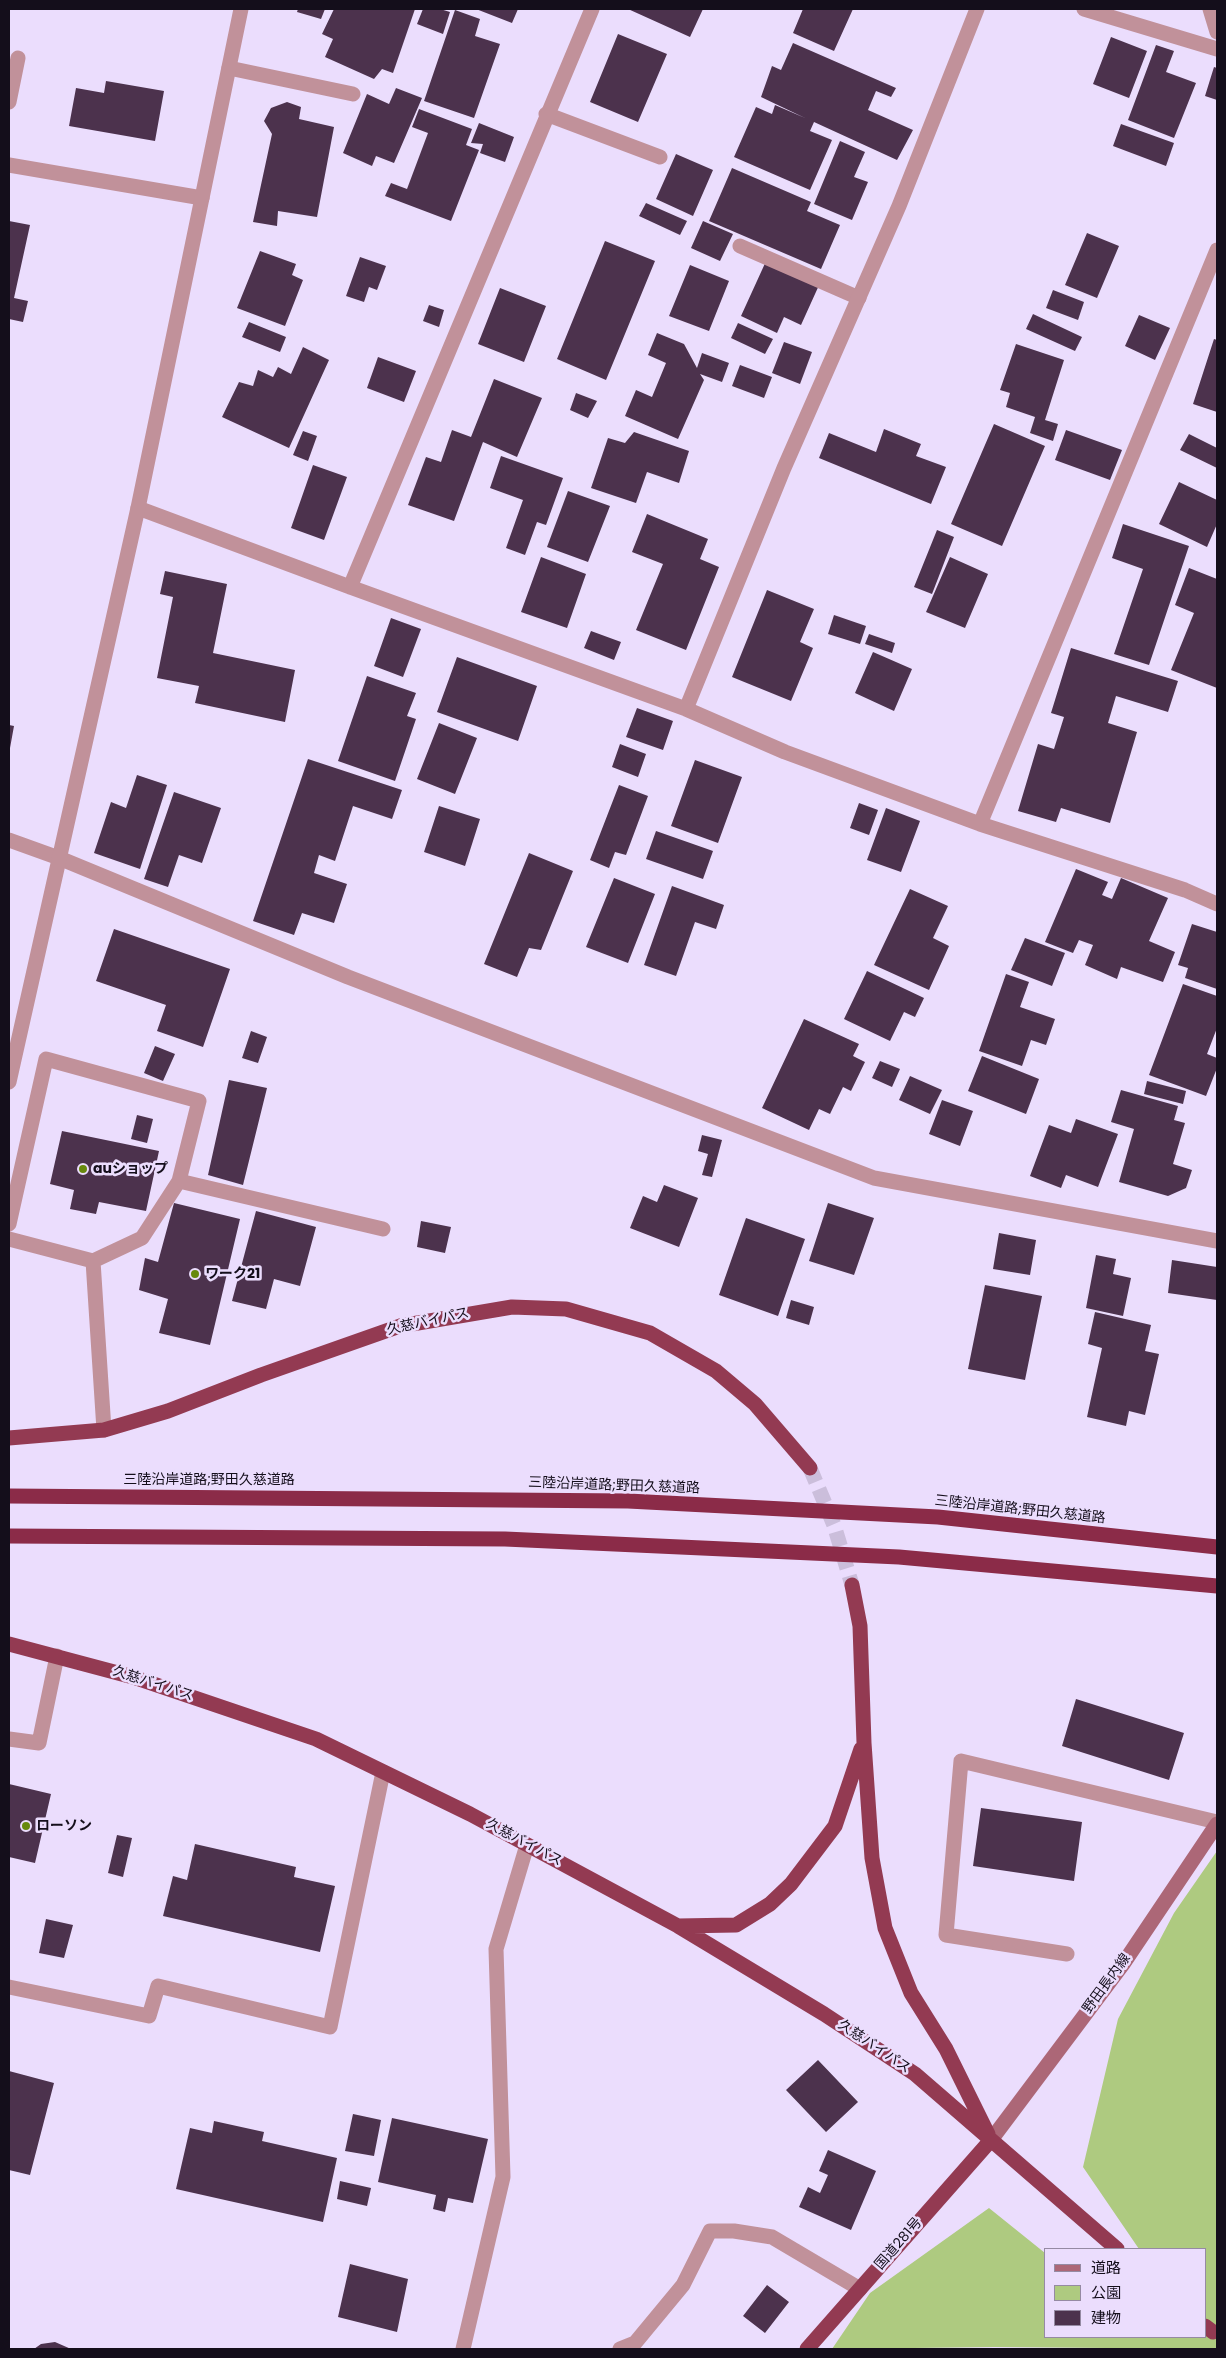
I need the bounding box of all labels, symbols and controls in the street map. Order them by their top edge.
place label: auショップ [93,1161,168,1177]
marker: auショップ [77,1163,89,1175]
place label: ワーク21 [205,1266,260,1282]
marker: ワーク21 [189,1268,201,1280]
street label: 久慈バイパス [385,1305,471,1339]
street label: 三陸沿岸道路;野田久慈道路 [123,1472,295,1488]
street label: 三陸沿岸道路;野田久慈道路 [528,1475,700,1497]
street label: 三陸沿岸道路;野田久慈道路 [934,1493,1106,1527]
street label: 久慈バイパス [110,1663,196,1705]
street label: 久慈バイパス [483,1816,565,1870]
place label: ローソン [36,1818,92,1834]
marker: ローソン [20,1820,32,1832]
street label: 野田長内線 [1080,1951,1134,2017]
street label: 久慈バイパス [834,2017,914,2077]
street label: 国道281号 [872,2215,926,2273]
legend [1044,2248,1206,2338]
text: 道路 [1091,2257,1121,2278]
text: 公園 [1091,2282,1121,2303]
text: 建物 [1091,2307,1121,2328]

